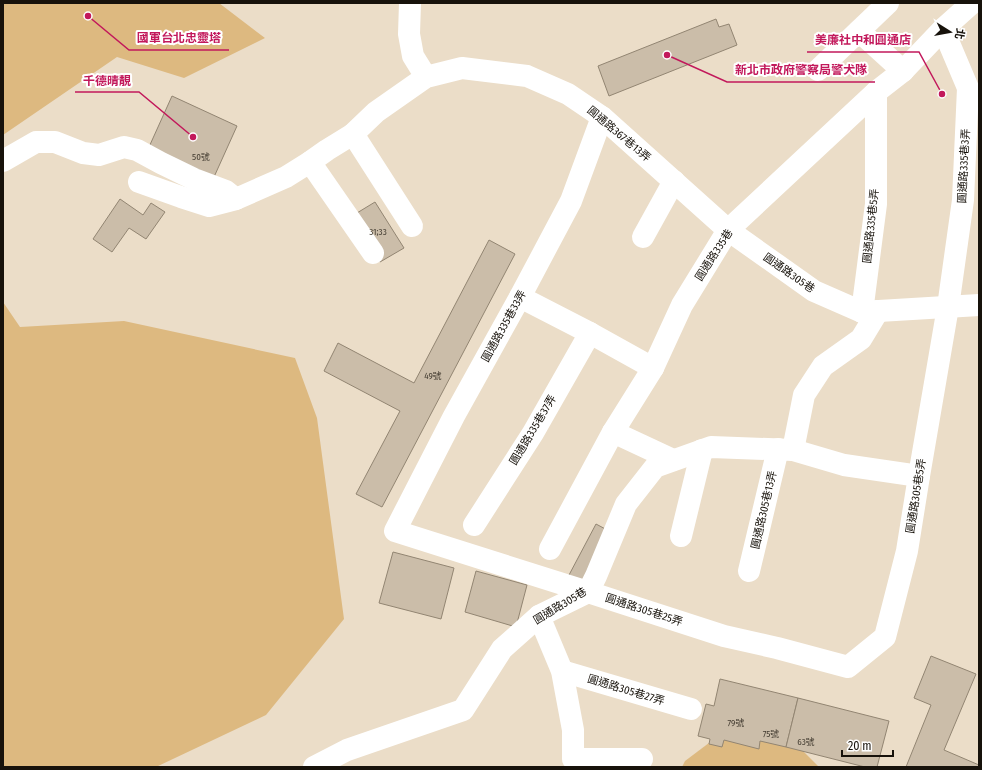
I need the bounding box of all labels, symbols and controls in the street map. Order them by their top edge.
north arrow [930,12,970,52]
callout: 國軍台北忠靈塔 [129,26,229,50]
text: 北 [952,27,967,40]
callout: 美廉社中和圓通店 [807,28,919,52]
text: 國軍台北忠靈塔 [137,31,221,45]
text: 美廉社中和圓通店 [815,33,911,47]
callout: 新北市政府警察局警犬隊 [727,58,875,82]
text: 新北市政府警察局警犬隊 [735,63,867,77]
callout: 千德晴靚 [75,68,139,92]
text: 千德晴靚 [83,74,131,88]
street label: 圓通路367巷13弄 [585,104,653,164]
street label: 圓通路335巷3弄 [956,128,972,204]
house number: 50號 [192,152,210,162]
street label: 圓通路335巷5弄 [861,188,881,264]
house number: 31;33 [369,227,387,237]
street label: 圓通路335巷 [692,227,736,283]
street label: 圓通路305巷 [761,251,817,295]
street label: 圓通路335巷33弄 [479,288,529,364]
house number: 49號 [424,371,442,381]
street label: 圓通路335巷37弄 [507,393,559,467]
street label: 圓通路305巷5弄 [904,458,928,534]
street label: 圓通路305巷13弄 [749,470,779,550]
street label: 圓通路305巷 [531,585,589,627]
street label: 圓通路305巷25弄 [604,591,684,629]
street label: 圓通路305巷27弄 [586,672,666,708]
house number: 79號 [728,718,744,728]
house number: 75號 [763,729,779,739]
scale bar [842,732,893,758]
house number: 63號 [797,737,815,747]
text: 20 m [848,739,872,753]

